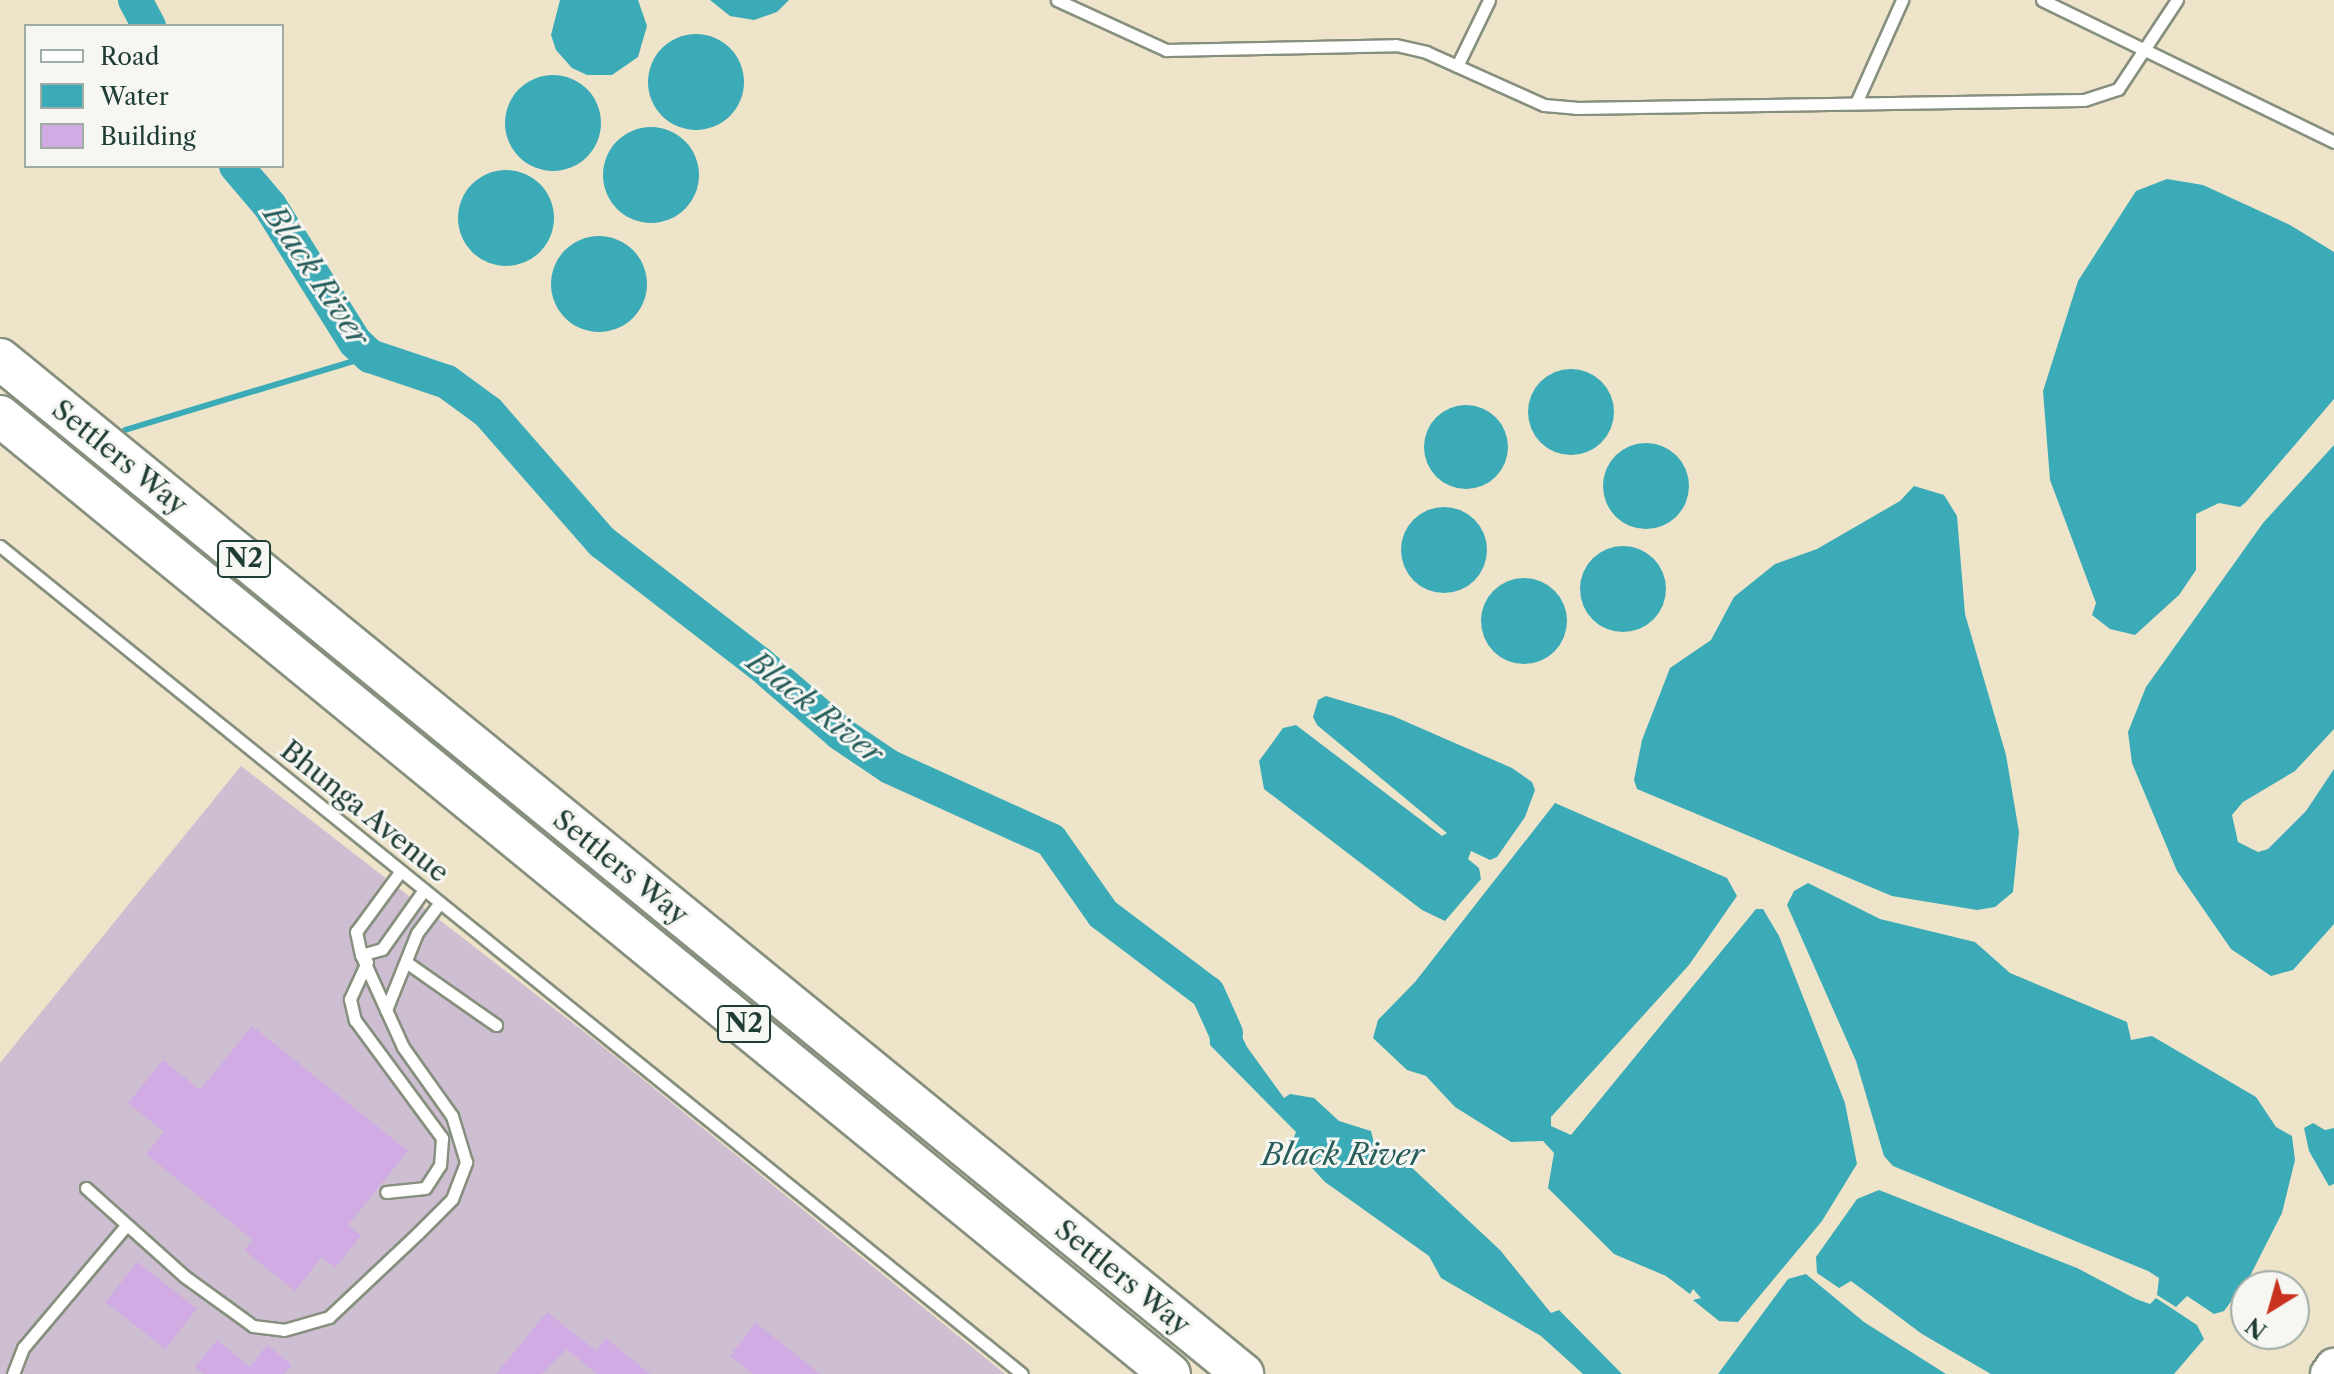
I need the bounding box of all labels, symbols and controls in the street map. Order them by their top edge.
legend [24,24,284,168]
text: Road [100,42,159,71]
text: Water [100,82,169,111]
text: Building [100,122,196,151]
water label: Black River [256,199,376,353]
street label: Settlers Way [45,392,195,522]
road number: N2 [216,537,272,581]
water label: Black River [740,644,890,772]
street label: Bhunga Avenue [274,732,456,890]
street label: Settlers Way [546,802,696,932]
road number: N2 [716,1002,772,1046]
water label: Black River [1262,1137,1424,1173]
street label: Settlers Way [1048,1212,1198,1342]
north arrow [2230,1270,2310,1350]
text: N [2241,1311,2272,1345]

